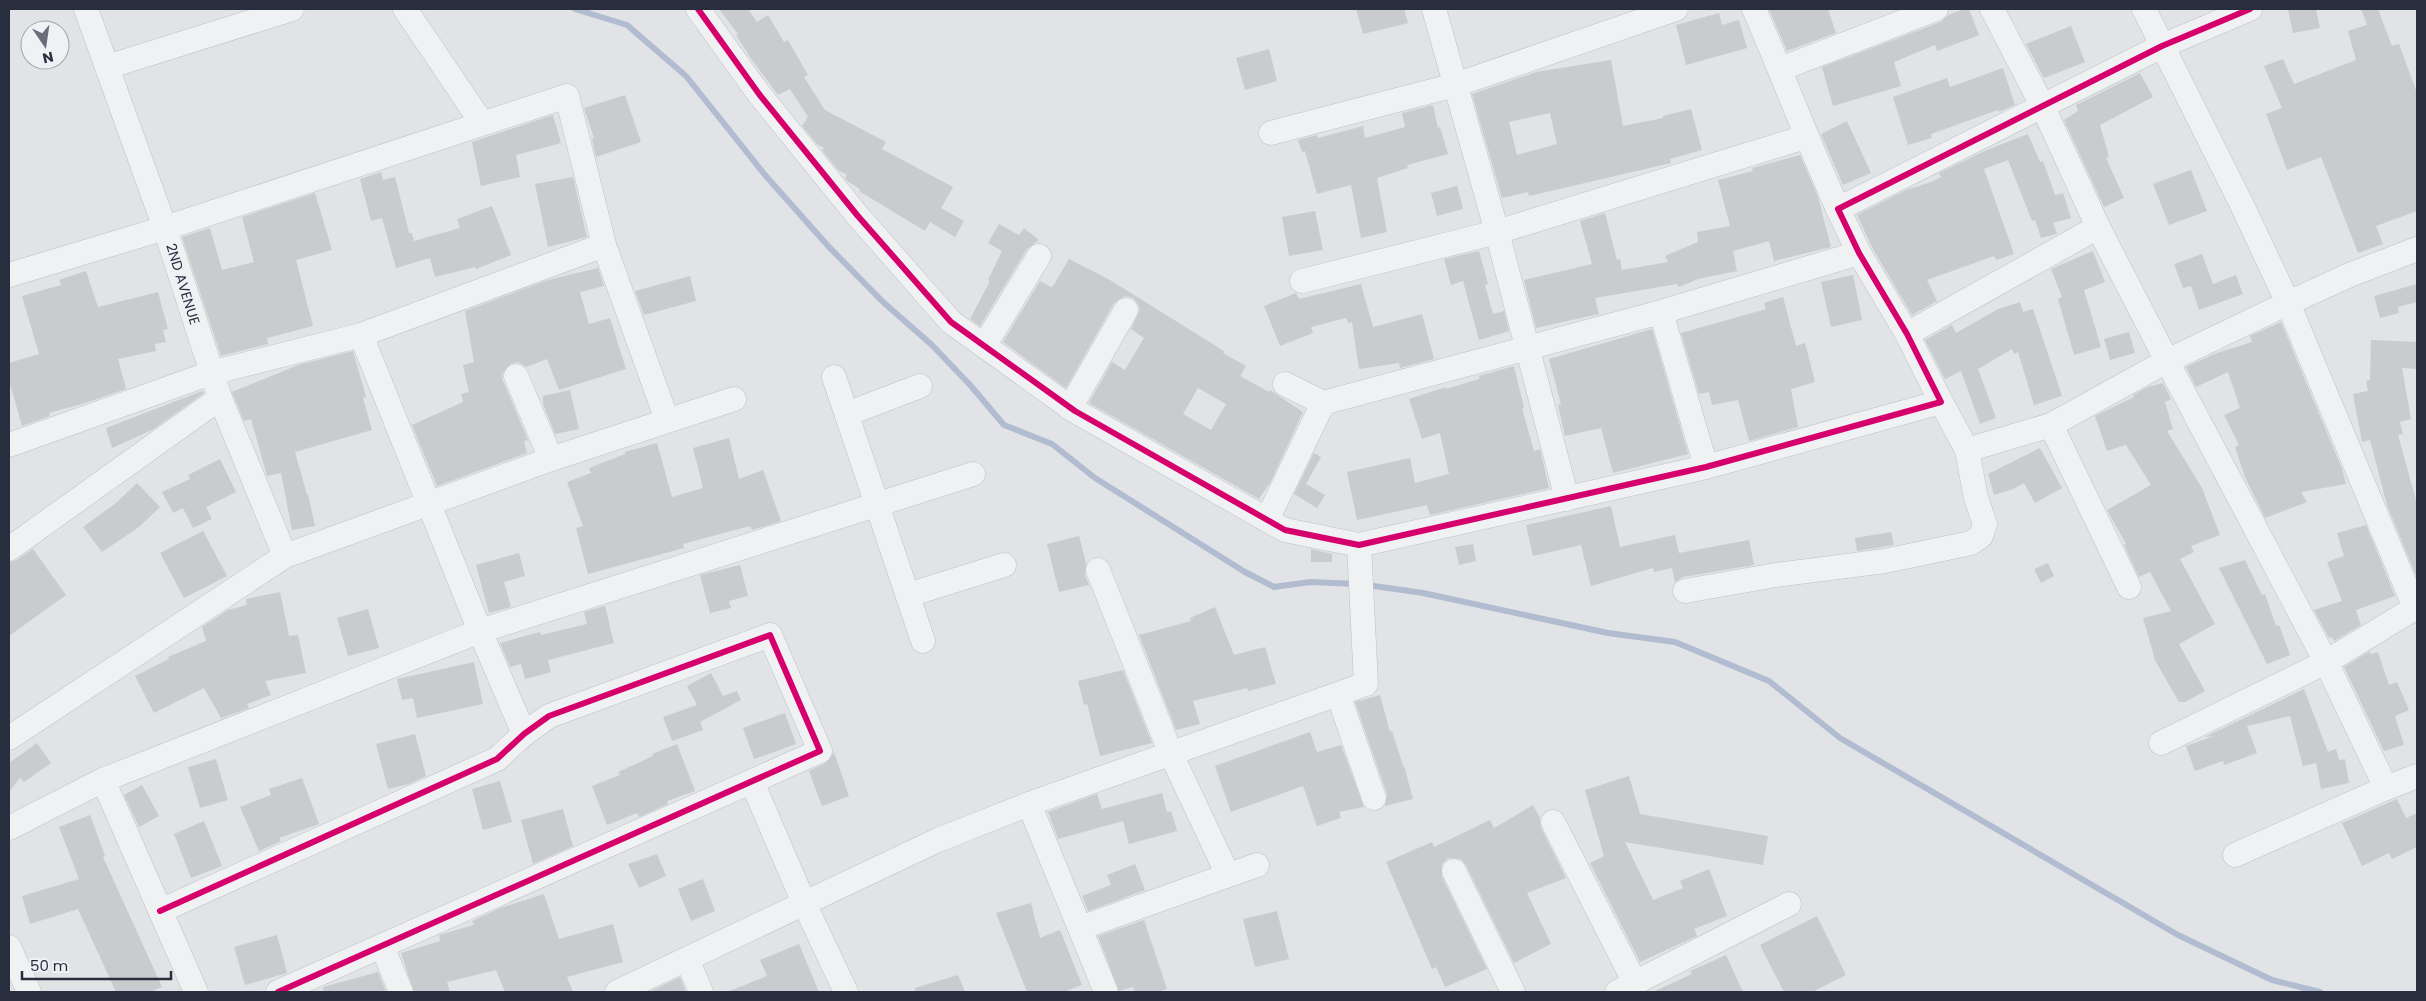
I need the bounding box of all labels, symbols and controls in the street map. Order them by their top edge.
north arrow [20,20,70,70]
text: N [41,47,55,69]
street label: 2ND AVENUE [161,241,205,327]
scale bar [22,948,171,980]
text: 50 m [30,955,68,976]

